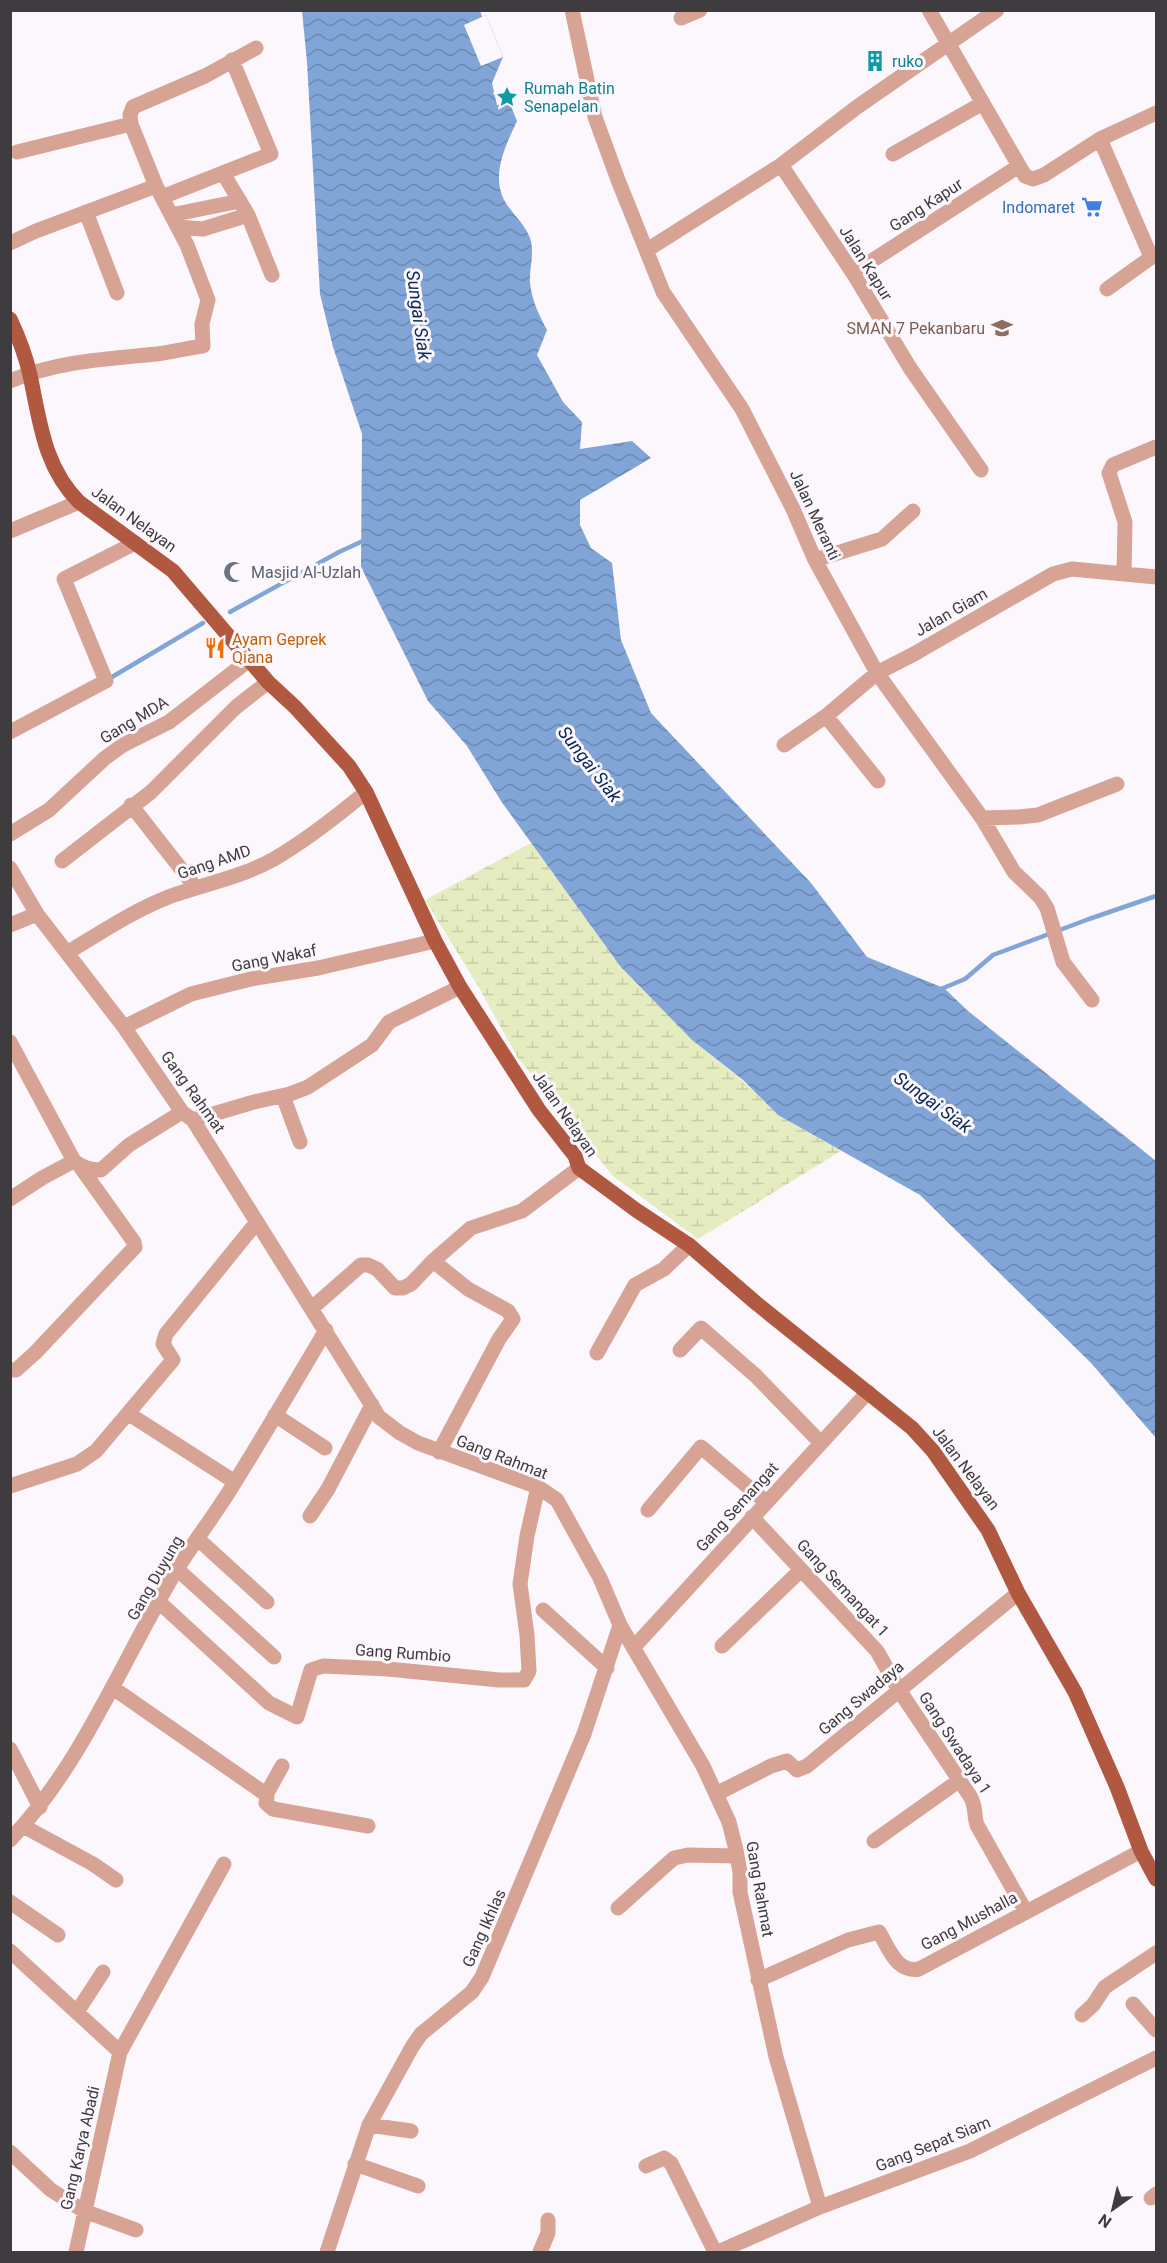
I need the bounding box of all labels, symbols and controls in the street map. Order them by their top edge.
building icon: ruko [863,49,887,73]
place label: ruko [892,52,923,71]
place label: Rumah Batin Senapelan [524,79,615,116]
place icon: Rumah Batin Senapelan [495,85,519,109]
street label: Gang Kapur [886,174,967,236]
supermarket icon: Indomaret [1080,195,1104,219]
place label: Indomaret [1002,198,1075,217]
street label: Jalan Kapur [835,222,897,305]
water label: Sungai Siak [402,269,436,362]
school or university icon: SMAN 7 Pekanbaru [990,316,1014,340]
place label: SMAN 7 Pekanbaru [847,319,985,338]
street label: Jalan Meranti [786,467,844,563]
street label: Jalan Nelayan [88,482,180,556]
mosque icon: Masjid Al-Uzlah [222,560,246,584]
place label: Masjid Al-Uzlah [251,563,361,582]
street label: Jalan Giam [911,584,991,640]
place label: Ayam Geprek Qiana [232,630,327,667]
restaurant icon: Ayam Geprek Qiana [203,636,227,660]
street label: Gang MDA [96,692,172,748]
water label: Sungai Siak [554,722,627,807]
street label: Gang AMD [175,841,253,883]
street label: Gang Wakaf [230,940,319,976]
street label: Gang Rahmat [157,1047,229,1137]
street label: Jalan Nelayan [528,1067,602,1161]
water label: Sungai Siak [890,1067,977,1138]
street label: Jalan Nelayan [928,1422,1004,1514]
street label: Gang Rahmat [453,1431,551,1483]
street label: Gang Semangat [692,1458,782,1556]
street label: Gang Duyung [123,1532,187,1624]
street label: Gang Semangat 1 [793,1535,893,1641]
street label: Gang Rumbio [354,1640,452,1666]
street label: Gang Swadaya [815,1657,907,1739]
street label: Gang Swadaya 1 [915,1688,995,1798]
street label: Gang Rahmat [742,1840,778,1938]
street label: Gang Ikhlas [458,1886,510,1970]
street label: Gang Mushalla [918,1888,1020,1954]
street label: Gang Karya Abadi [56,2084,104,2212]
street label: Gang Sepat Siam [873,2112,993,2176]
north arrow [1083,2179,1143,2239]
text: N [1095,2210,1115,2232]

